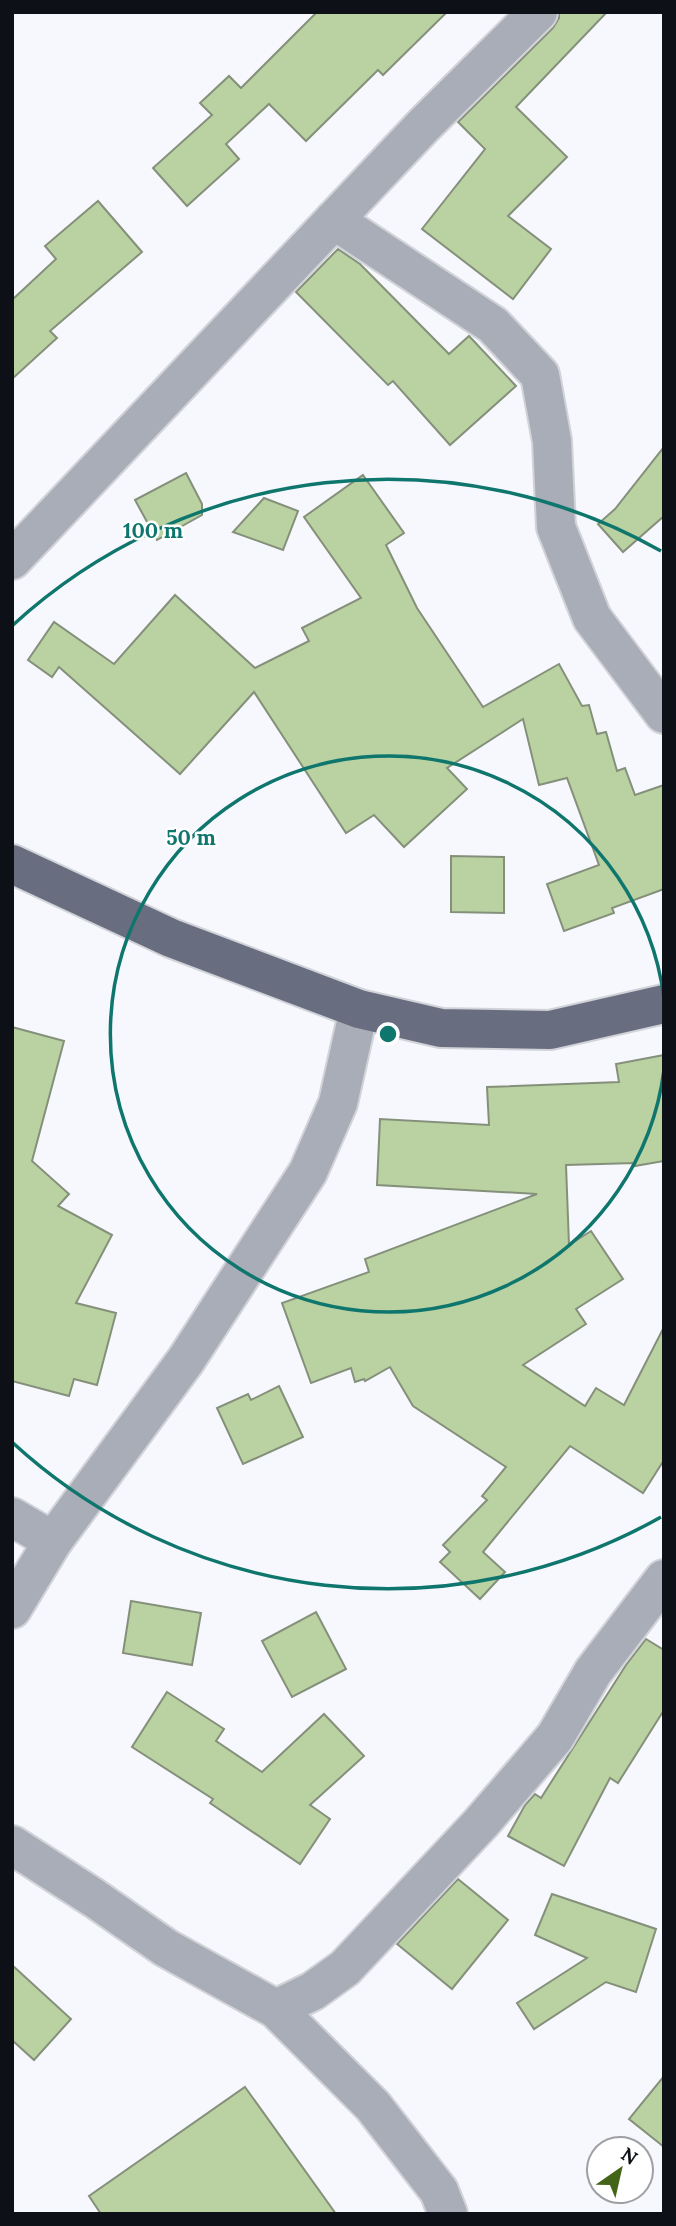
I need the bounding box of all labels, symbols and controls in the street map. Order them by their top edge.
text: 100 m [123,517,183,544]
text: 50 m [166,824,216,851]
centre of rings [376,1022,400,1046]
north arrow [585,2135,655,2205]
text: N [617,2142,643,2170]

